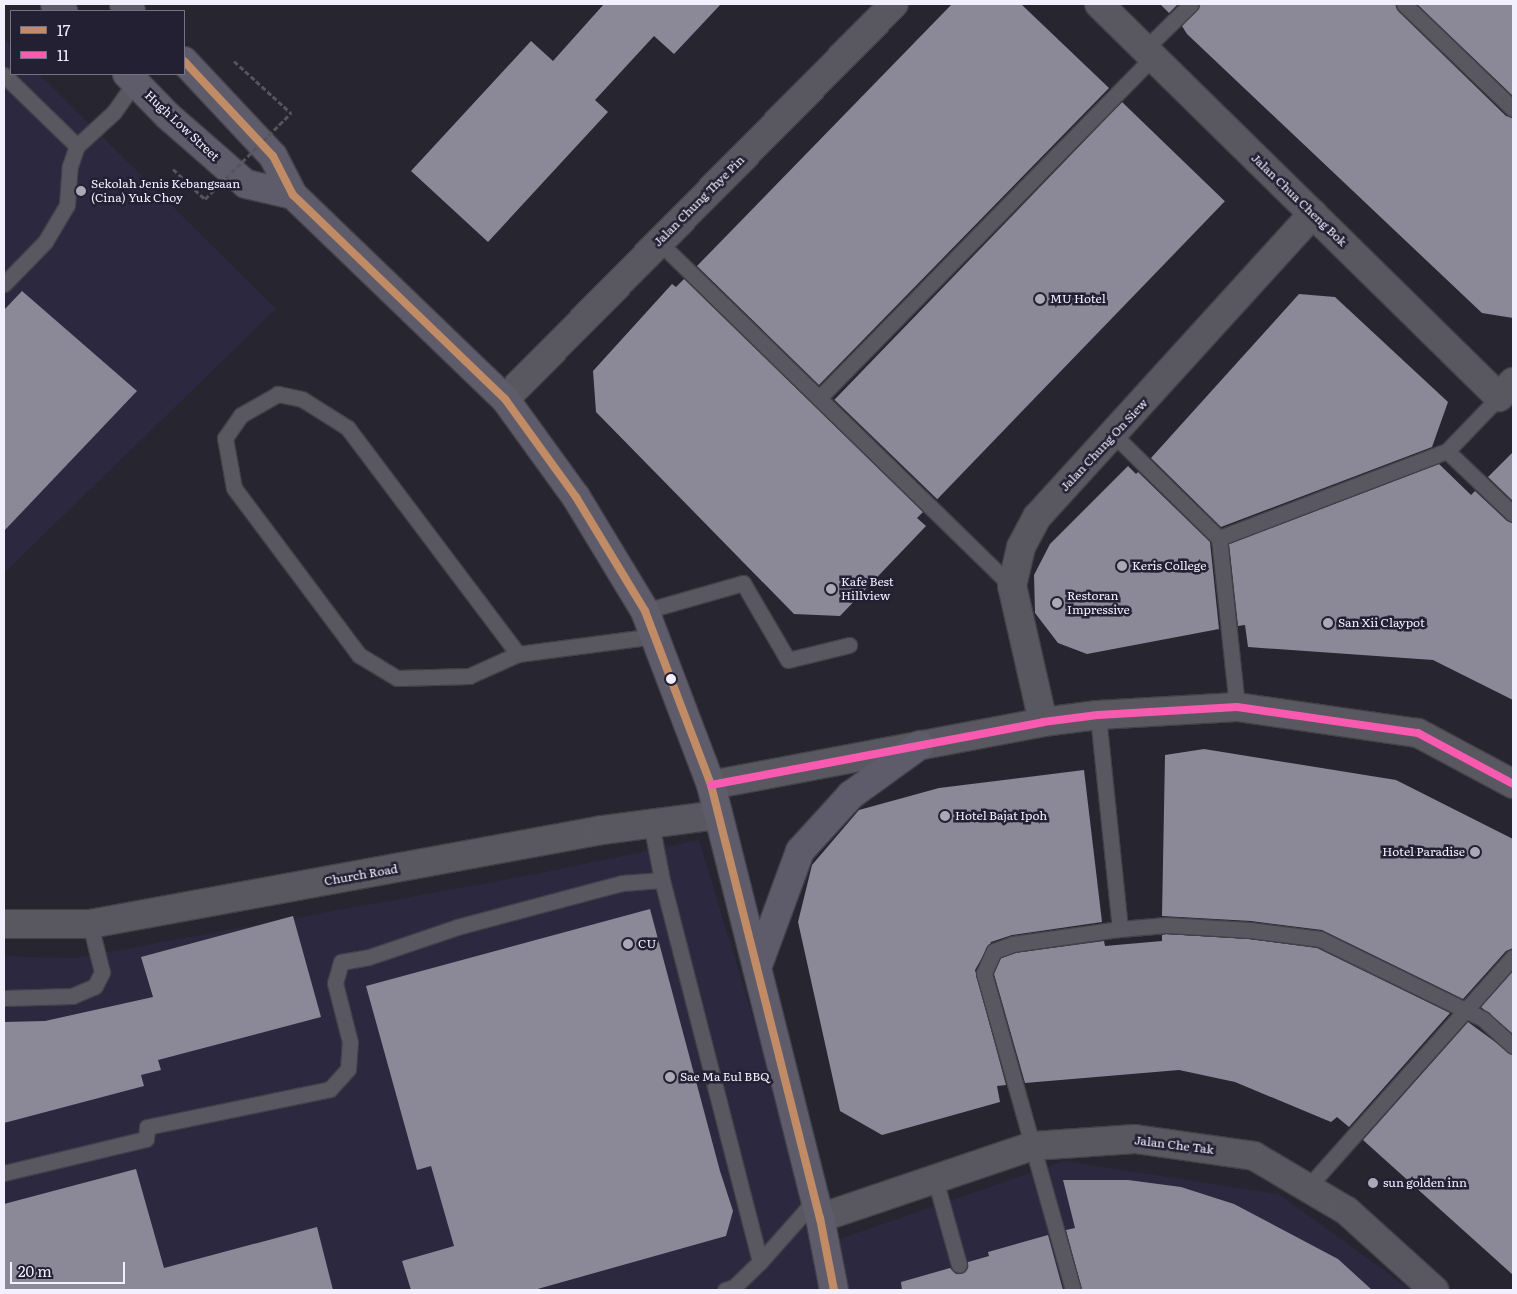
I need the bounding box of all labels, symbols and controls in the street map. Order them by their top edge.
legend [10,10,185,75]
text: 17 [57,18,70,41]
text: 11 [57,43,69,66]
street label: Hugh Low Street [142,88,222,164]
street label: Jalan Chua Cheng Bok [1248,151,1350,249]
street label: Jalan Chung Thye Pin [651,153,747,249]
place label: Sekolah Jenis Kebangsaan (Cina) Yuk Choy [91,177,240,205]
marker: Sekolah Jenis Kebangsaan (Cina) Yuk Choy [75,185,87,197]
place label: MU Hotel [1050,292,1106,306]
marker: MU Hotel [1034,293,1046,305]
street label: Jalan Chung On Siew [1057,396,1151,494]
place label: Keris College [1132,559,1206,573]
marker: Keris College [1116,560,1128,572]
place label: Kafe Best Hillview [841,575,894,603]
marker: Kafe Best Hillview [825,583,837,595]
place label: Restoran Impressive [1067,589,1130,617]
marker: Restoran Impressive [1051,597,1063,609]
place label: San Xii Claypot [1338,616,1425,630]
marker: San Xii Claypot [1322,617,1334,629]
unlabelled marker [666,674,676,684]
place label: Hotel Bajat Ipoh [955,809,1047,823]
marker: Hotel Bajat Ipoh [939,810,951,822]
place label: Hotel Paradise [1382,845,1465,859]
marker: Hotel Paradise [1469,846,1481,858]
street label: Church Road [323,861,399,889]
place label: CU [638,937,656,951]
marker: CU [622,938,634,950]
place label: Sae Ma Eul BBQ [680,1070,769,1084]
marker: Sae Ma Eul BBQ [664,1071,676,1083]
street label: Jalan Che Tak [1133,1133,1215,1157]
place label: sun golden inn [1383,1176,1467,1190]
marker: sun golden inn [1367,1177,1379,1189]
scale bar [12,1252,128,1284]
text: 20 m [18,1259,52,1282]

